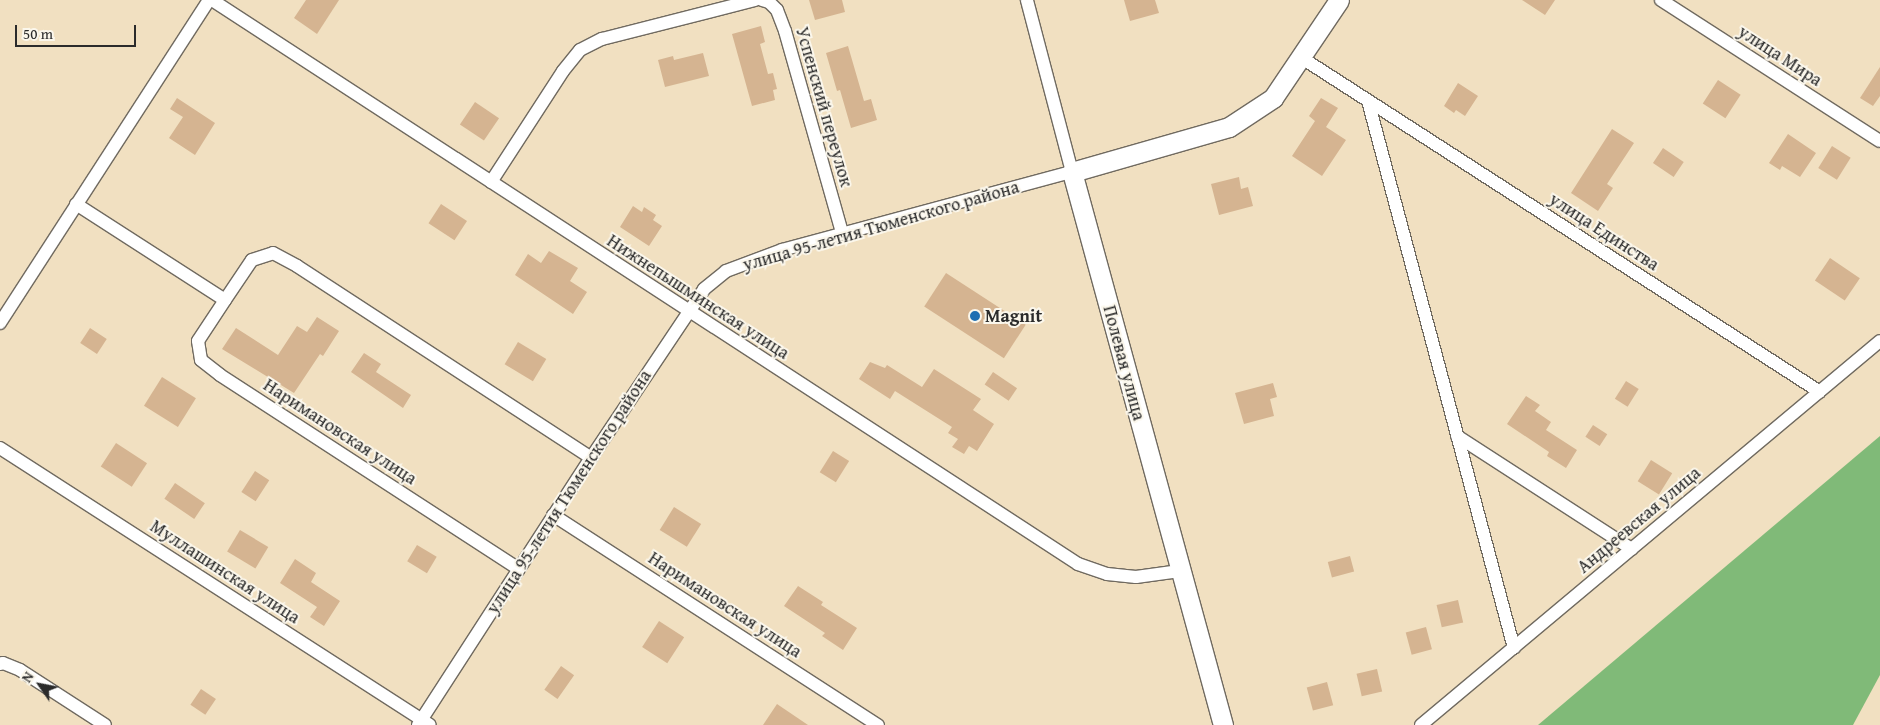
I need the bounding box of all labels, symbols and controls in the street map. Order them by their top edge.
scale bar [18,15,139,47]
street label: улица Мира [1734,21,1826,91]
text: 50 m [23,23,53,44]
street label: Успенский переулок [791,25,857,189]
street label: улица 95-летия Тюменского района [740,176,1022,276]
street label: улица Единства [1545,188,1663,276]
street label: Нижнепышминская улица [603,230,793,364]
street label: Полевая улица [1098,303,1150,423]
place label: Magnit [985,305,1042,327]
marker: Magnit [969,310,981,322]
street label: улица 95-летия Тюменского района [482,366,656,618]
street label: Наримановская улица [259,374,421,490]
street label: Андреевская улица [1573,462,1705,578]
street label: Муллашинская улица [146,516,304,628]
street label: Наримановская улица [644,547,806,663]
north arrow [15,660,65,710]
text: N [16,667,38,686]

